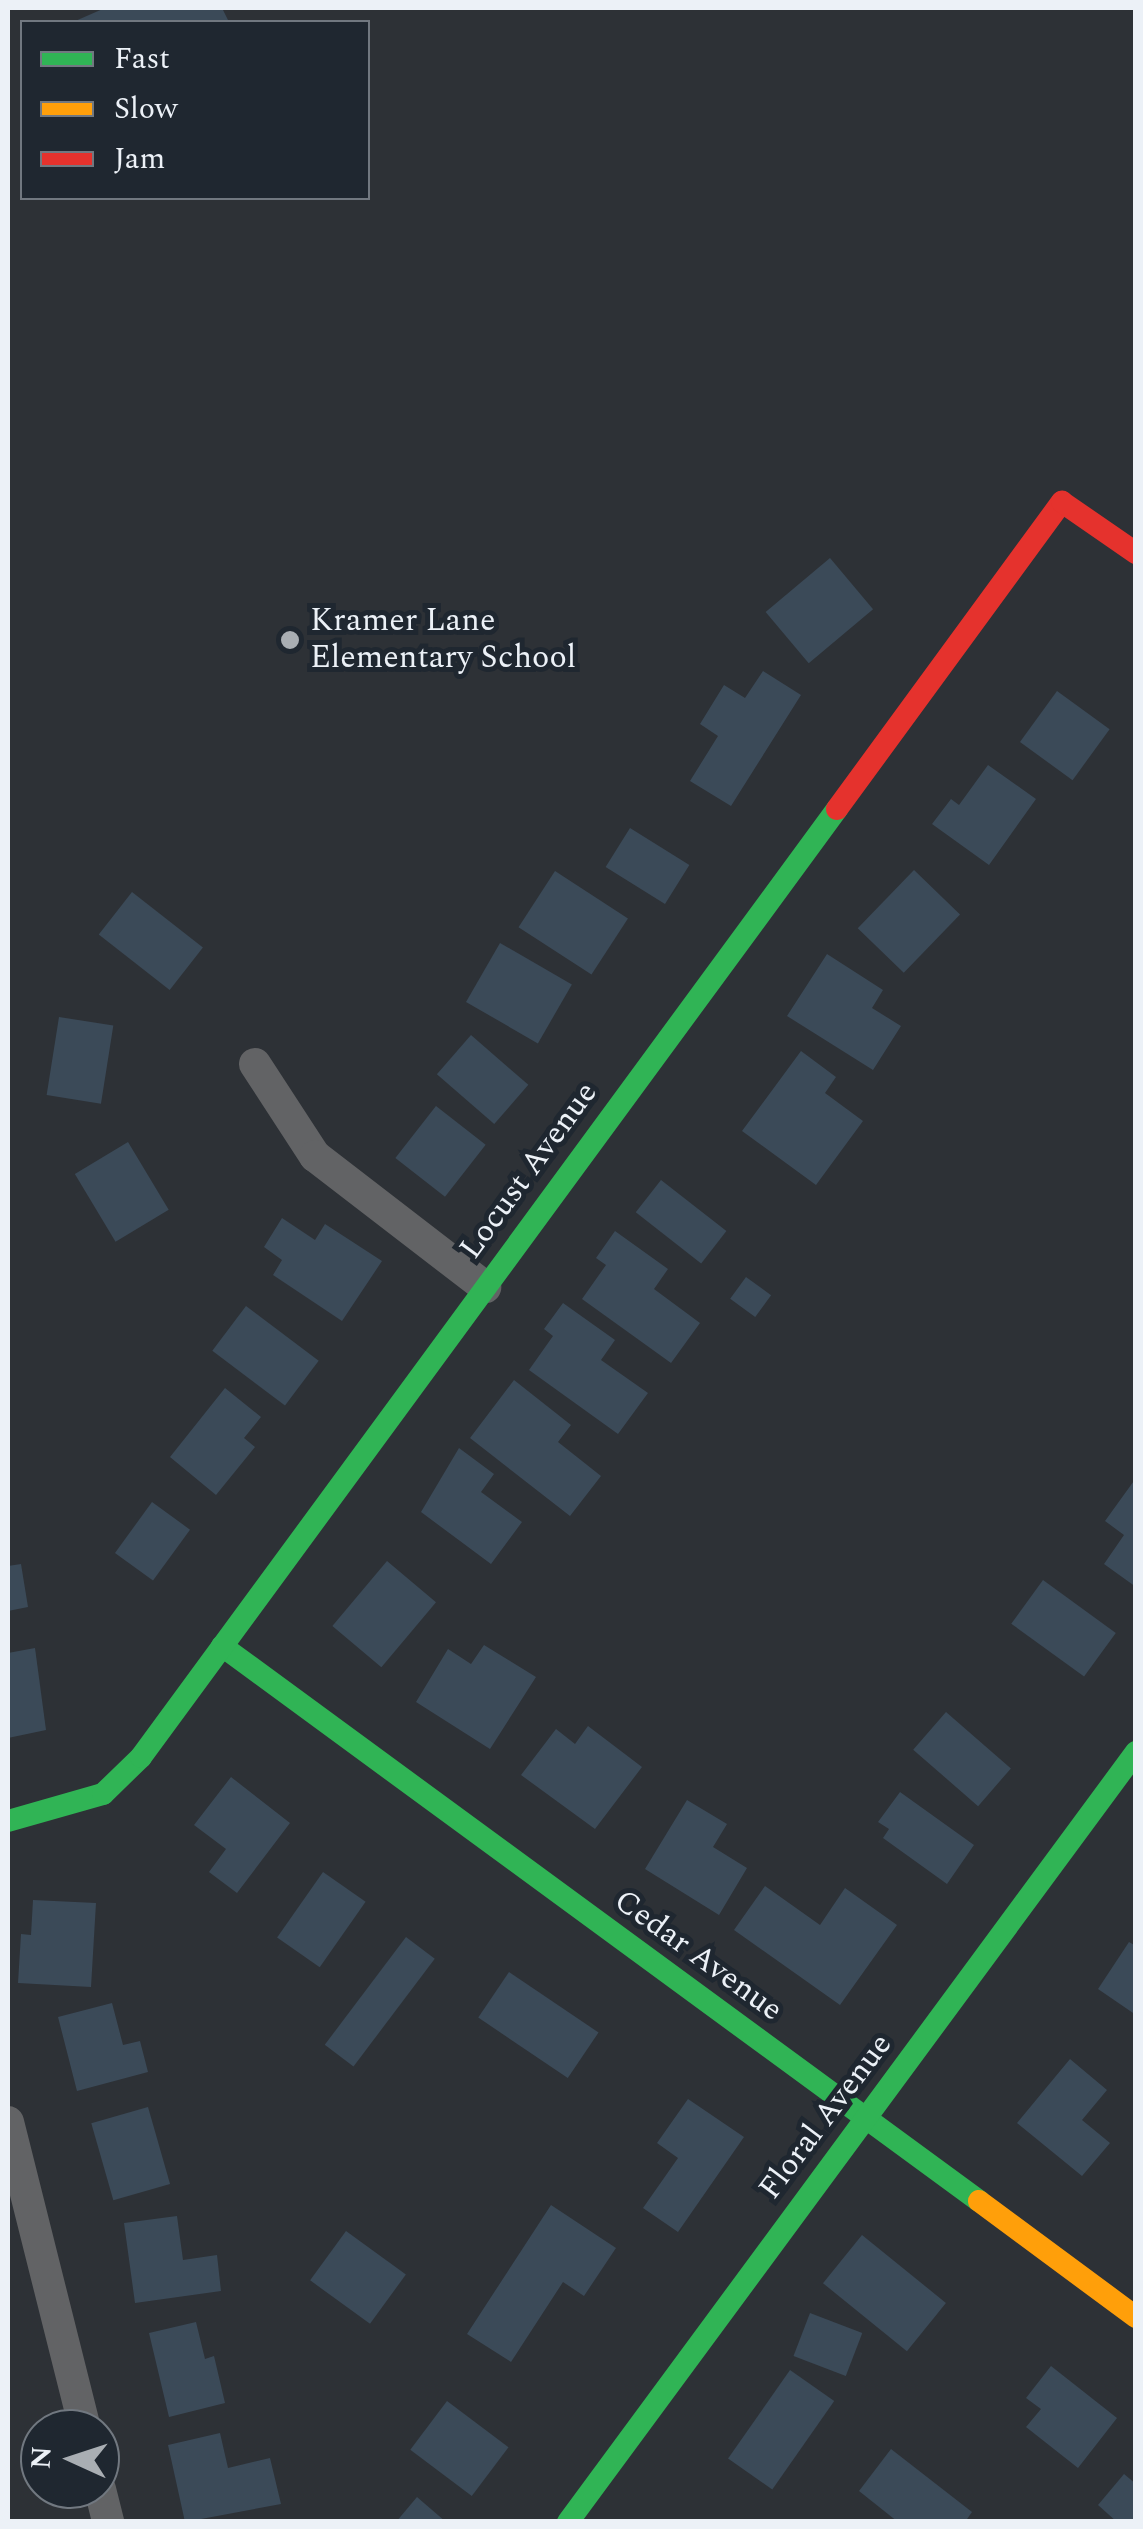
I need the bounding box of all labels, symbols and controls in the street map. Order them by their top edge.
legend [20,20,370,200]
text: Fast [114,36,170,82]
text: Slow [114,86,178,132]
text: Jam [114,136,165,182]
place label: Kramer Lane Elementary School [310,603,576,678]
marker: Kramer Lane Elementary School [279,629,301,651]
street label: Locust Avenue [452,1075,606,1267]
street label: Cedar Avenue [606,1882,790,2030]
street label: Floral Avenue [751,2027,901,2207]
north arrow [20,2409,120,2509]
text: N [19,2445,64,2470]

